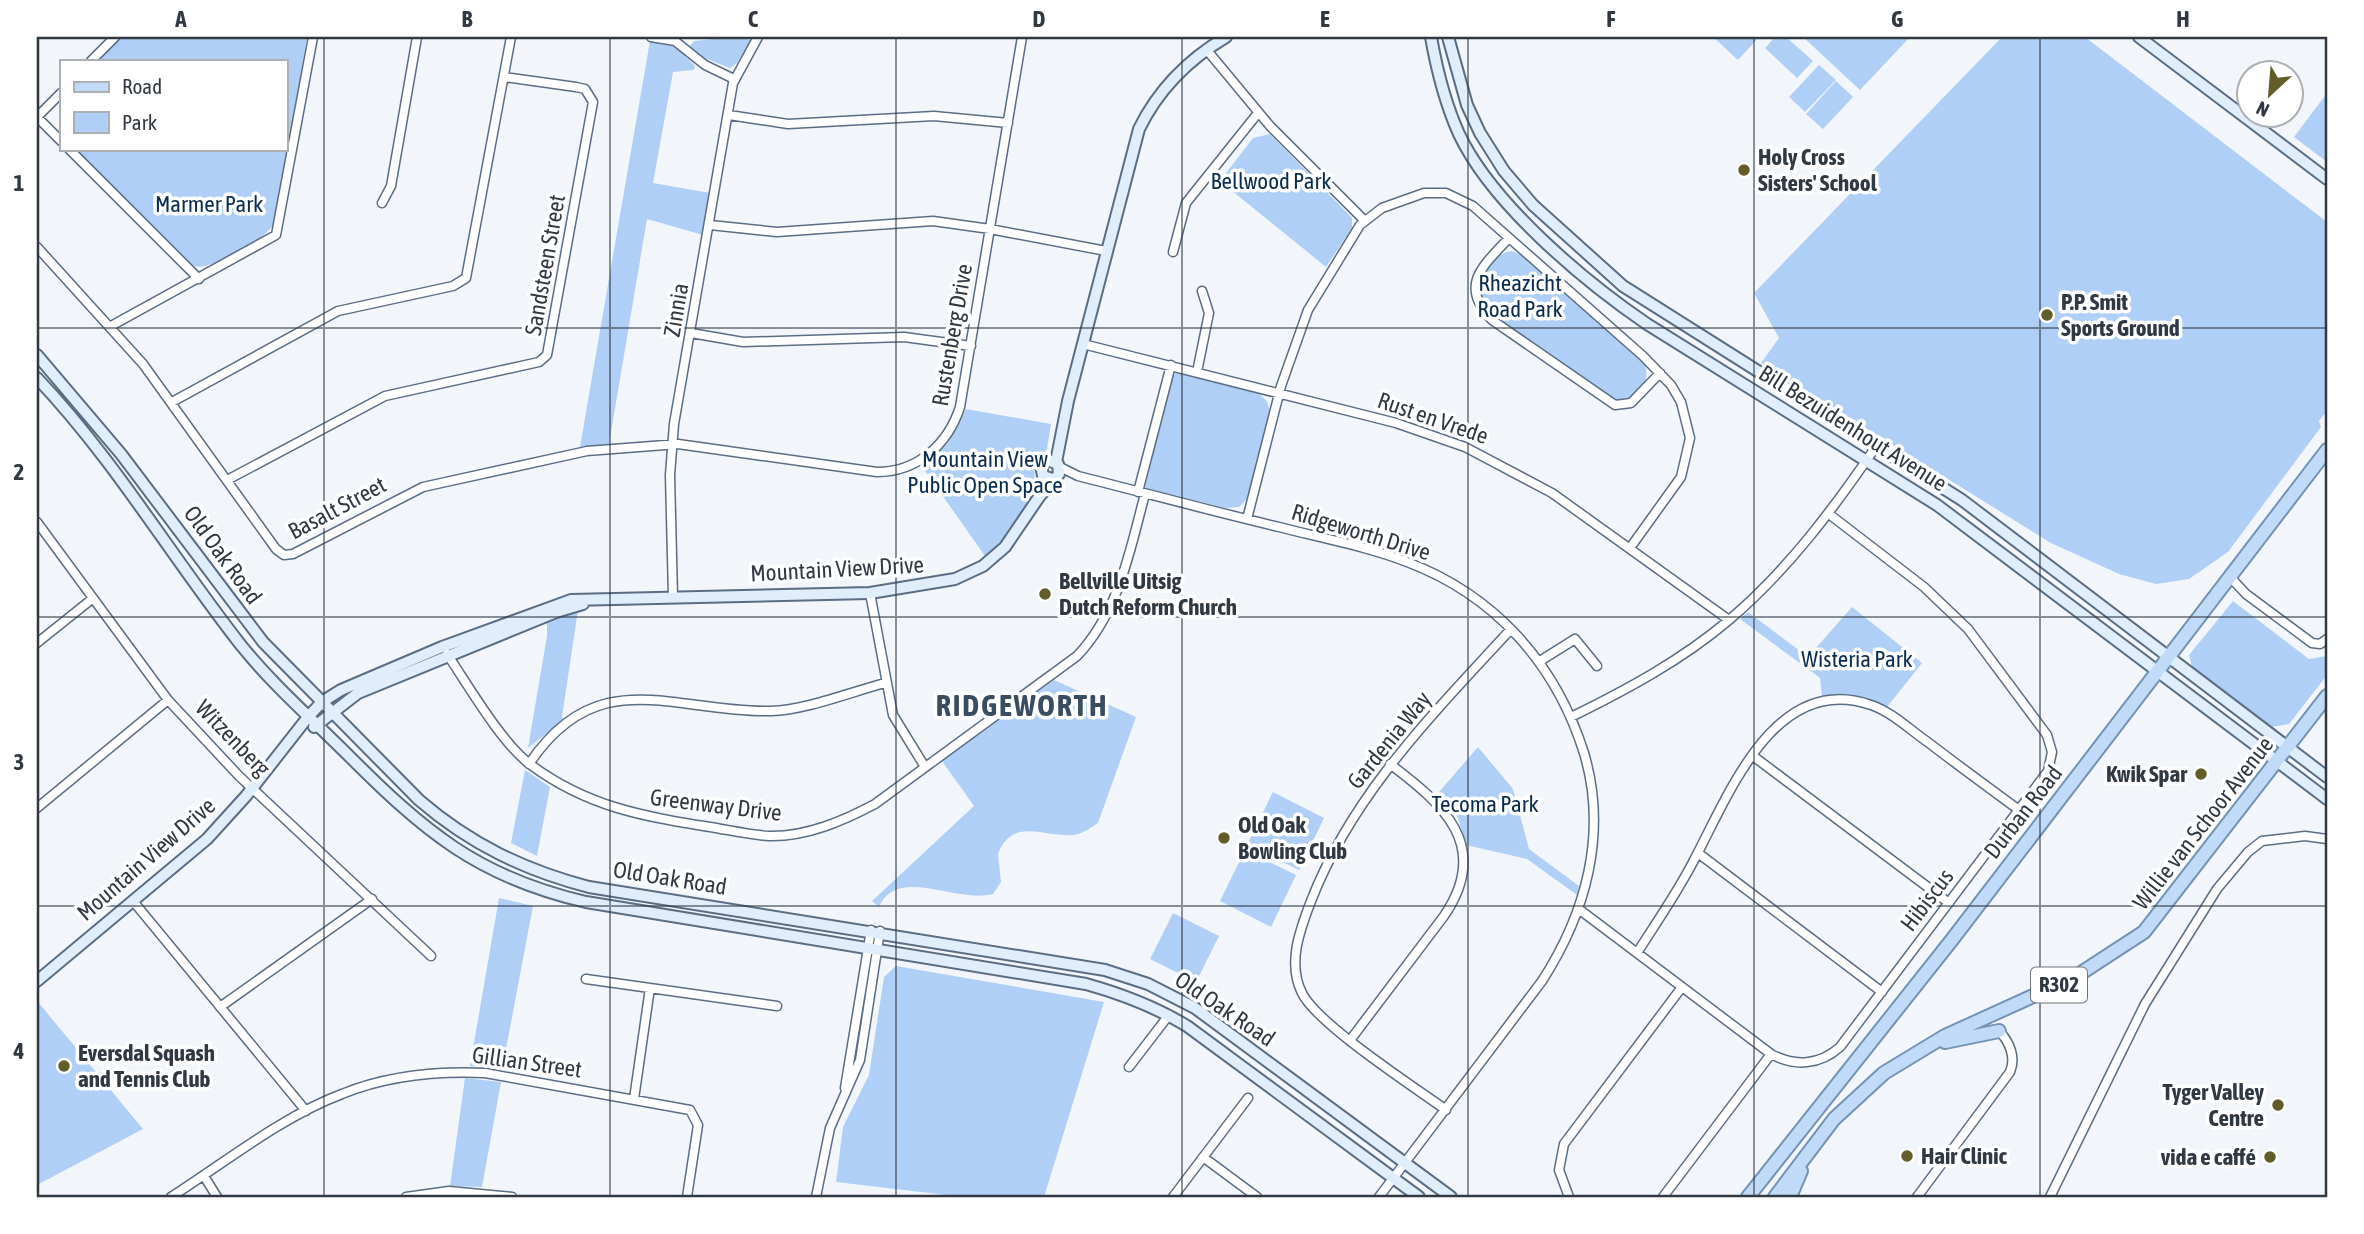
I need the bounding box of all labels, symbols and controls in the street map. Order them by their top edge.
text: A [174,6,187,32]
text: B [462,6,473,32]
text: C [748,6,759,32]
text: D [1033,6,1046,32]
text: E [1320,6,1330,32]
text: F [1606,6,1616,32]
text: G [1891,6,1903,32]
text: H [2176,6,2190,32]
legend [60,60,287,150]
north arrow [2234,60,2304,130]
text: Road [122,74,162,98]
text: N [2253,97,2272,122]
text: Park [122,110,157,134]
place label: Holy Cross Sisters' School [1758,144,1878,196]
marker: Holy Cross Sisters' School [1736,162,1752,178]
park label: Bellwood Park [1211,168,1331,194]
text: 1 [14,170,25,196]
park label: Marmer Park [155,191,263,217]
street label: Sandsteen Street [520,193,570,337]
street label: Rustenberg Drive [927,262,977,408]
park label: Rheazicht Road Park [1477,270,1563,322]
street label: Zinnia [659,281,693,339]
place label: P.P. Smit Sports Ground [2061,289,2180,341]
marker: P.P. Smit Sports Ground [2039,307,2055,323]
street label: Bill Bezuidenhout Avenue [1754,360,1952,496]
street label: Rust en Vrede [1374,387,1492,449]
park label: Mountain View Public Open Space [907,446,1063,498]
text: 2 [14,459,24,485]
street label: Basalt Street [284,471,390,545]
street label: Ridgeworth Drive [1288,499,1434,565]
street label: Old Oak Road [179,501,267,609]
street label: Mountain View Drive [750,551,924,587]
place label: Bellville Uitsig Dutch Reform Church [1059,568,1237,620]
marker: Bellville Uitsig Dutch Reform Church [1037,586,1053,602]
park label: Wisteria Park [1801,646,1913,672]
street label: Gardenia Way [1342,686,1436,794]
district label: RIDGEWORTH [936,688,1108,722]
street label: Witzenberg [190,695,276,781]
street label: Willie van Schoor Avenue [2128,732,2278,914]
text: 3 [14,749,24,775]
street label: Durban Road [1979,760,2067,864]
place label: Kwik Spar [2106,761,2188,787]
marker: Kwik Spar [2193,766,2209,782]
street label: Greenway Drive [649,784,783,826]
park label: Tecoma Park [1431,791,1539,817]
street label: Mountain View Drive [72,792,220,926]
place label: Old Oak Bowling Club [1238,812,1347,864]
marker: Old Oak Bowling Club [1216,830,1232,846]
street label: Old Oak Road [611,856,729,900]
street label: Hibiscus [1895,864,1959,936]
street label: Old Oak Road [1170,966,1280,1052]
road number: R302 [2031,968,2087,1002]
text: 4 [13,1038,25,1064]
place label: Eversdal Squash and Tennis Club [78,1040,215,1092]
street label: Gillian Street [471,1041,583,1083]
marker: Eversdal Squash and Tennis Club [56,1058,72,1074]
place label: Tyger Valley Centre [2163,1079,2265,1131]
marker: Tyger Valley Centre [2270,1097,2286,1113]
place label: Hair Clinic [1921,1143,2007,1169]
place label: vida e caffé [2161,1144,2256,1170]
marker: Hair Clinic [1899,1148,1915,1164]
marker: vida e caffé [2262,1149,2278,1165]

